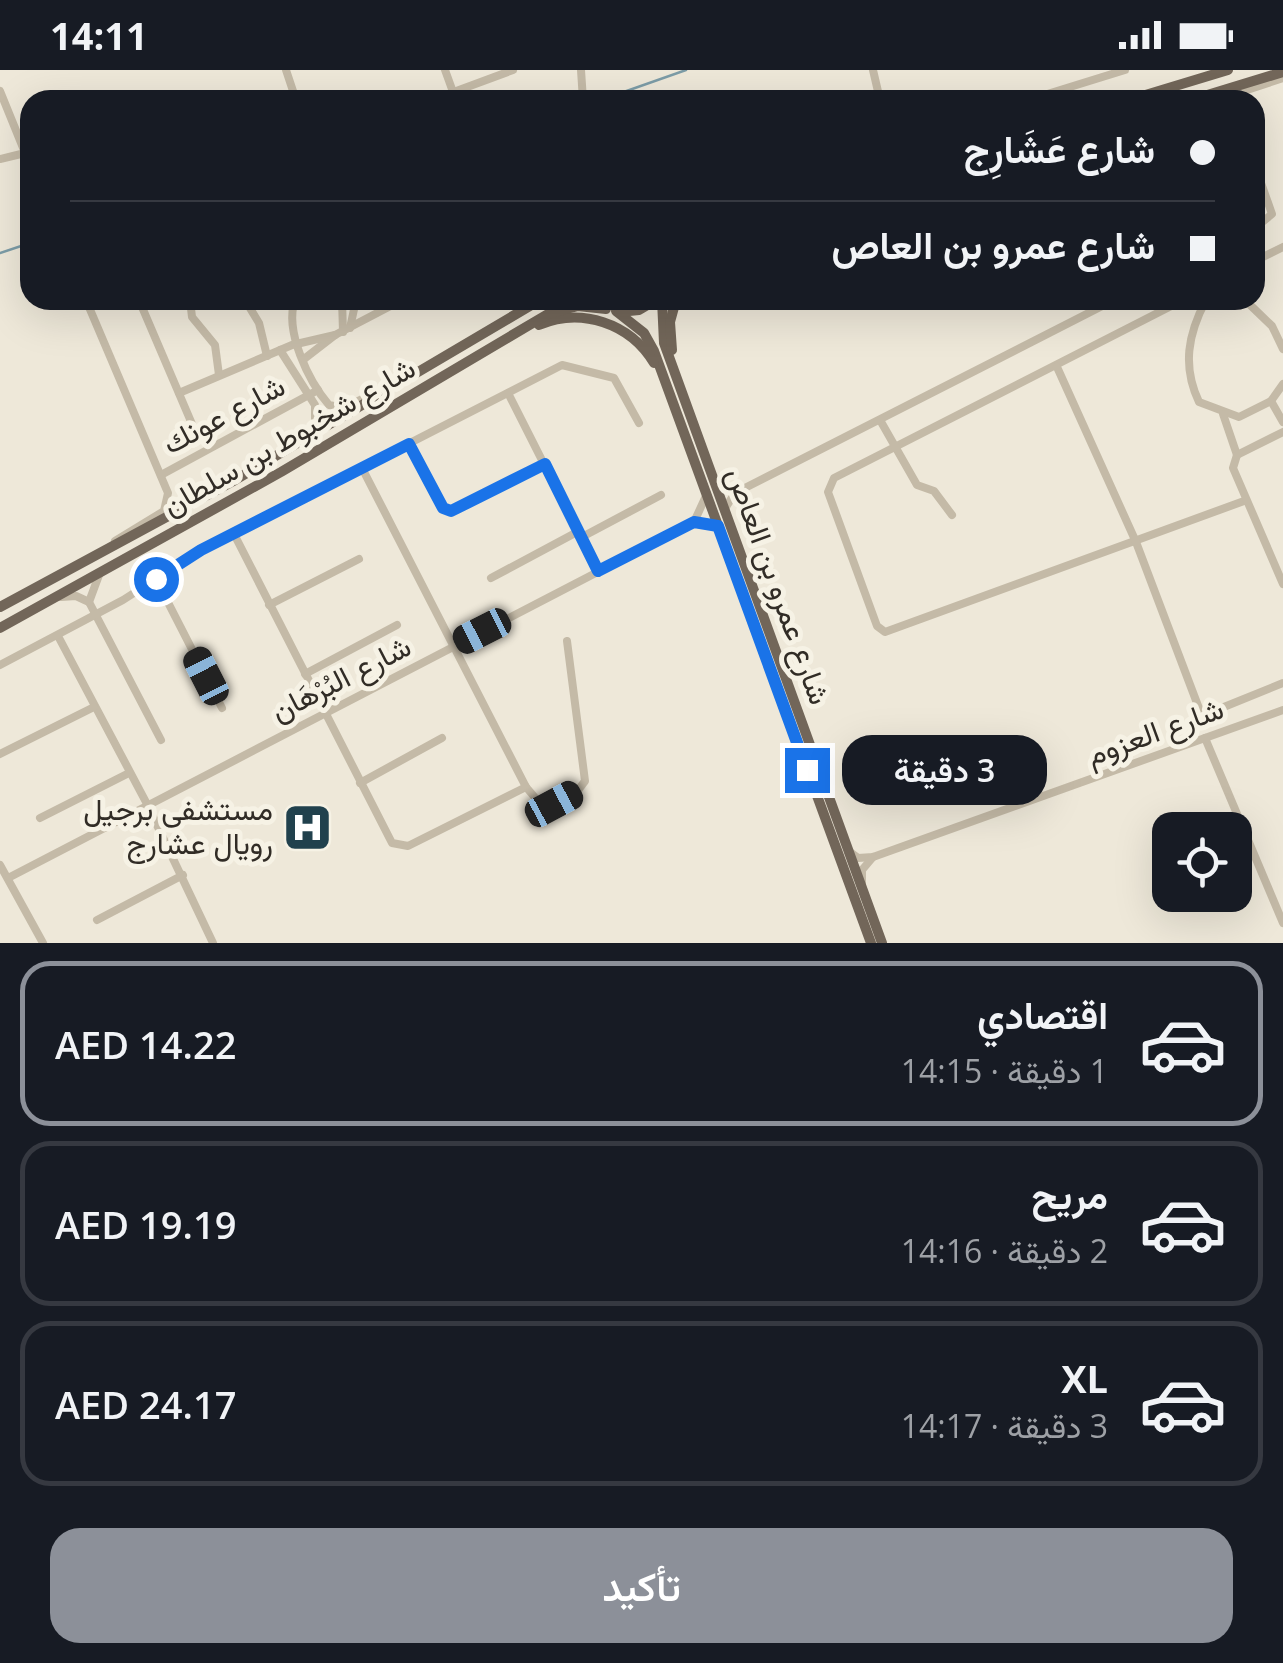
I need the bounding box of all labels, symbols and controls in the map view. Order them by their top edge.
text: 14:11 [50,9,148,61]
text: شارع عَشَارِج [964,122,1155,174]
text: شارع عمرو بن العاص [831,218,1155,270]
street label: شارع شخبوط بن سلطان [154,346,423,526]
street label: شارع عونك [155,364,292,464]
street label: شارع عمرو بن العاص [717,461,841,710]
route start [134,557,179,602]
car [448,604,516,658]
street label: شارع البُرْهَان [263,625,418,731]
car [179,642,233,710]
street label: شارع العزوم [1080,687,1229,775]
callout: 3 دقيقة [842,735,1047,805]
route end [785,748,830,793]
text: 3 دقيقة [894,748,995,791]
car [520,777,588,831]
place label: مستشفى برجيل رويال عشارج [83,788,273,864]
hospital icon: مستشفى برجيل رويال عشارج [282,801,334,853]
map controls [1152,812,1252,912]
button: locate [1152,812,1252,912]
text: اقتصادي [977,988,1108,1040]
icon: car [1138,999,1228,1089]
text: AED 14.22 [55,1018,236,1070]
text: 1 دقيقة · 14:15 [901,1049,1108,1092]
text: مريح [1032,1168,1108,1220]
icon: car [1138,1179,1228,1269]
text: AED 19.19 [55,1198,236,1250]
text: 2 دقيقة · 14:16 [901,1229,1108,1272]
text: XL [1061,1352,1108,1404]
icon: car [1138,1359,1228,1449]
text: AED 24.17 [55,1378,236,1430]
text: 3 دقيقة · 14:17 [901,1404,1108,1447]
button: تأكيد [50,1528,1233,1643]

